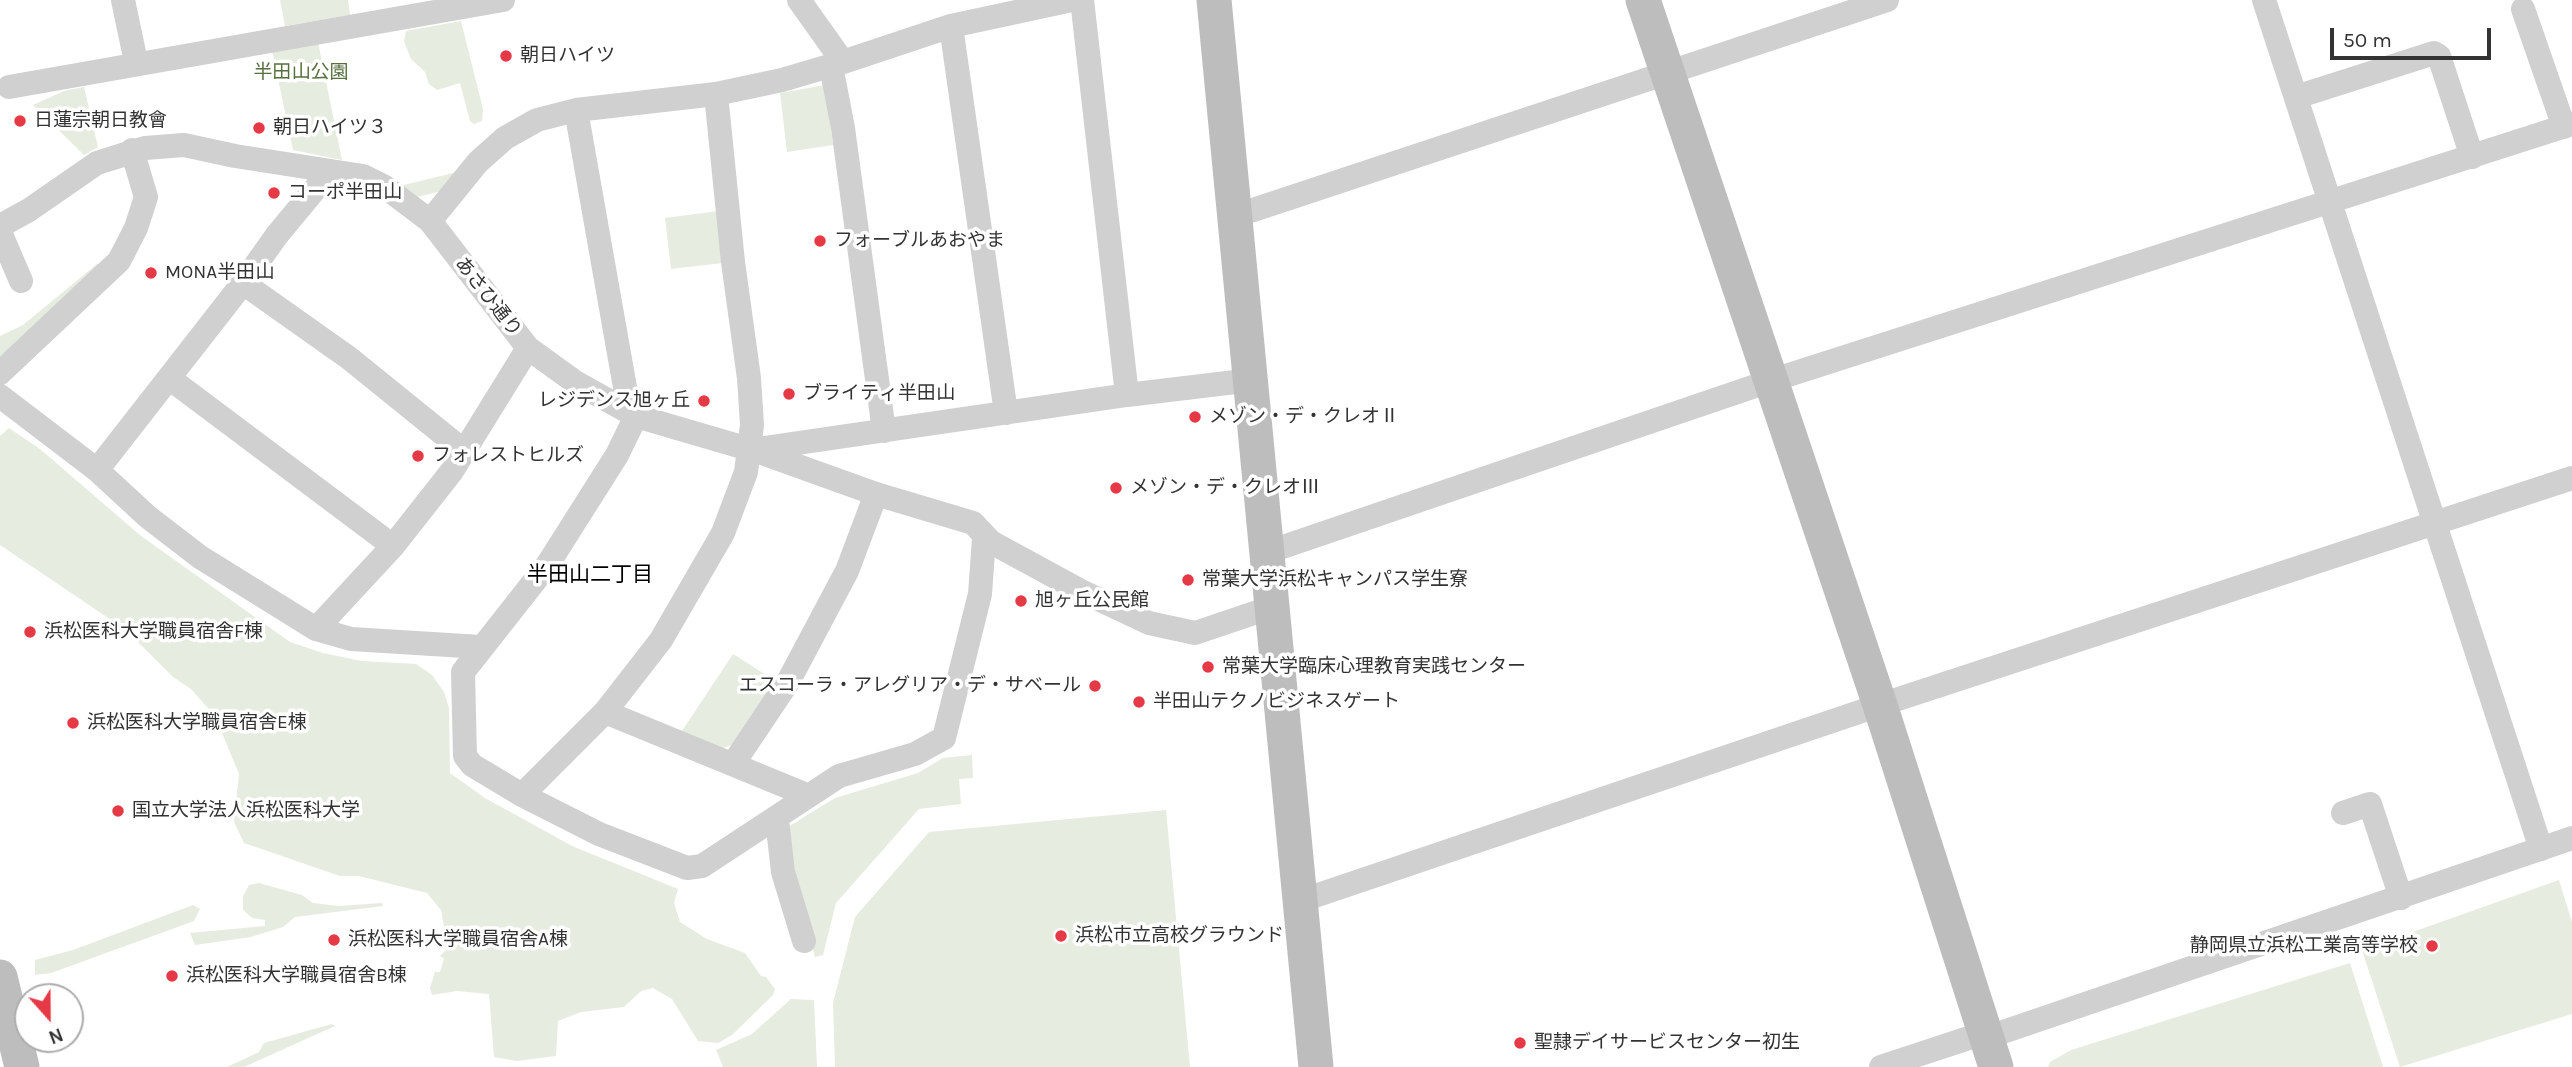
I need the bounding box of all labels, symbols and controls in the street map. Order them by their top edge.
scale bar [2334,14,2495,58]
text: 50 m [2343,28,2392,52]
place label: 朝日ハイツ [520,45,615,67]
marker: 朝日ハイツ [498,48,514,64]
park label: 半田山公園 [254,62,348,84]
place label: 日蓮宗朝日教會 [34,110,167,132]
marker: 日蓮宗朝日教會 [12,113,28,129]
place label: 朝日ハイツ３ [273,117,387,139]
marker: 朝日ハイツ３ [251,120,267,136]
place label: コーポ半田山 [288,182,402,204]
marker: コーポ半田山 [266,185,282,201]
place label: フォーブルあおやま [834,230,1005,252]
marker: フォーブルあおやま [812,233,828,249]
street label: あさひ通り [450,253,526,341]
place label: MONA半田山 [165,262,274,284]
marker: MONA半田山 [143,265,159,281]
place label: ブライティ半田山 [803,383,955,405]
marker: ブライティ半田山 [781,386,797,402]
place label: レジデンス旭ヶ丘 [538,390,690,412]
marker: レジデンス旭ヶ丘 [696,393,712,409]
place label: メゾン・デ・クレオⅡ [1209,406,1399,428]
marker: メゾン・デ・クレオⅡ [1187,409,1203,425]
place label: フォレストヒルズ [432,445,584,467]
marker: フォレストヒルズ [410,448,426,464]
place label: メゾン・デ・クレオⅢ [1130,477,1320,499]
marker: メゾン・デ・クレオⅢ [1108,480,1124,496]
district label: 半田山二丁目 [527,562,653,588]
place label: 常葉大学浜松キャンパス学生寮 [1202,569,1468,591]
marker: 常葉大学浜松キャンパス学生寮 [1180,572,1196,588]
place label: 旭ヶ丘公民館 [1035,590,1149,612]
marker: 旭ヶ丘公民館 [1013,593,1029,609]
place label: 浜松医科大学職員宿舎F棟 [44,621,263,643]
marker: 浜松医科大学職員宿舎F棟 [22,624,38,640]
place label: 常葉大学臨床心理教育実践センター [1222,656,1526,678]
marker: 常葉大学臨床心理教育実践センター [1200,659,1216,675]
place label: エスコーラ・アレグリア・デ・サベール [739,675,1081,697]
marker: エスコーラ・アレグリア・デ・サベール [1087,678,1103,694]
place label: 半田山テクノビジネスゲート [1153,691,1400,713]
marker: 半田山テクノビジネスゲート [1131,694,1147,710]
place label: 浜松医科大学職員宿舎E棟 [87,712,307,734]
marker: 浜松医科大学職員宿舎E棟 [65,715,81,731]
place label: 国立大学法人浜松医科大学 [132,800,360,822]
marker: 国立大学法人浜松医科大学 [110,803,126,819]
place label: 浜松市立高校グラウンド [1075,925,1284,947]
marker: 浜松市立高校グラウンド [1053,928,1069,944]
place label: 浜松医科大学職員宿舎A棟 [348,929,568,951]
marker: 浜松医科大学職員宿舎A棟 [326,932,342,948]
place label: 静岡県立浜松工業高等学校 [2190,935,2418,957]
marker: 静岡県立浜松工業高等学校 [2424,938,2440,954]
place label: 浜松医科大学職員宿舎B棟 [186,965,407,987]
marker: 浜松医科大学職員宿舎B棟 [164,968,180,984]
north arrow [14,983,84,1053]
text: N [46,1023,66,1048]
place label: 聖隷デイサービスセンター初生 [1534,1032,1800,1054]
marker: 聖隷デイサービスセンター初生 [1512,1035,1528,1051]

